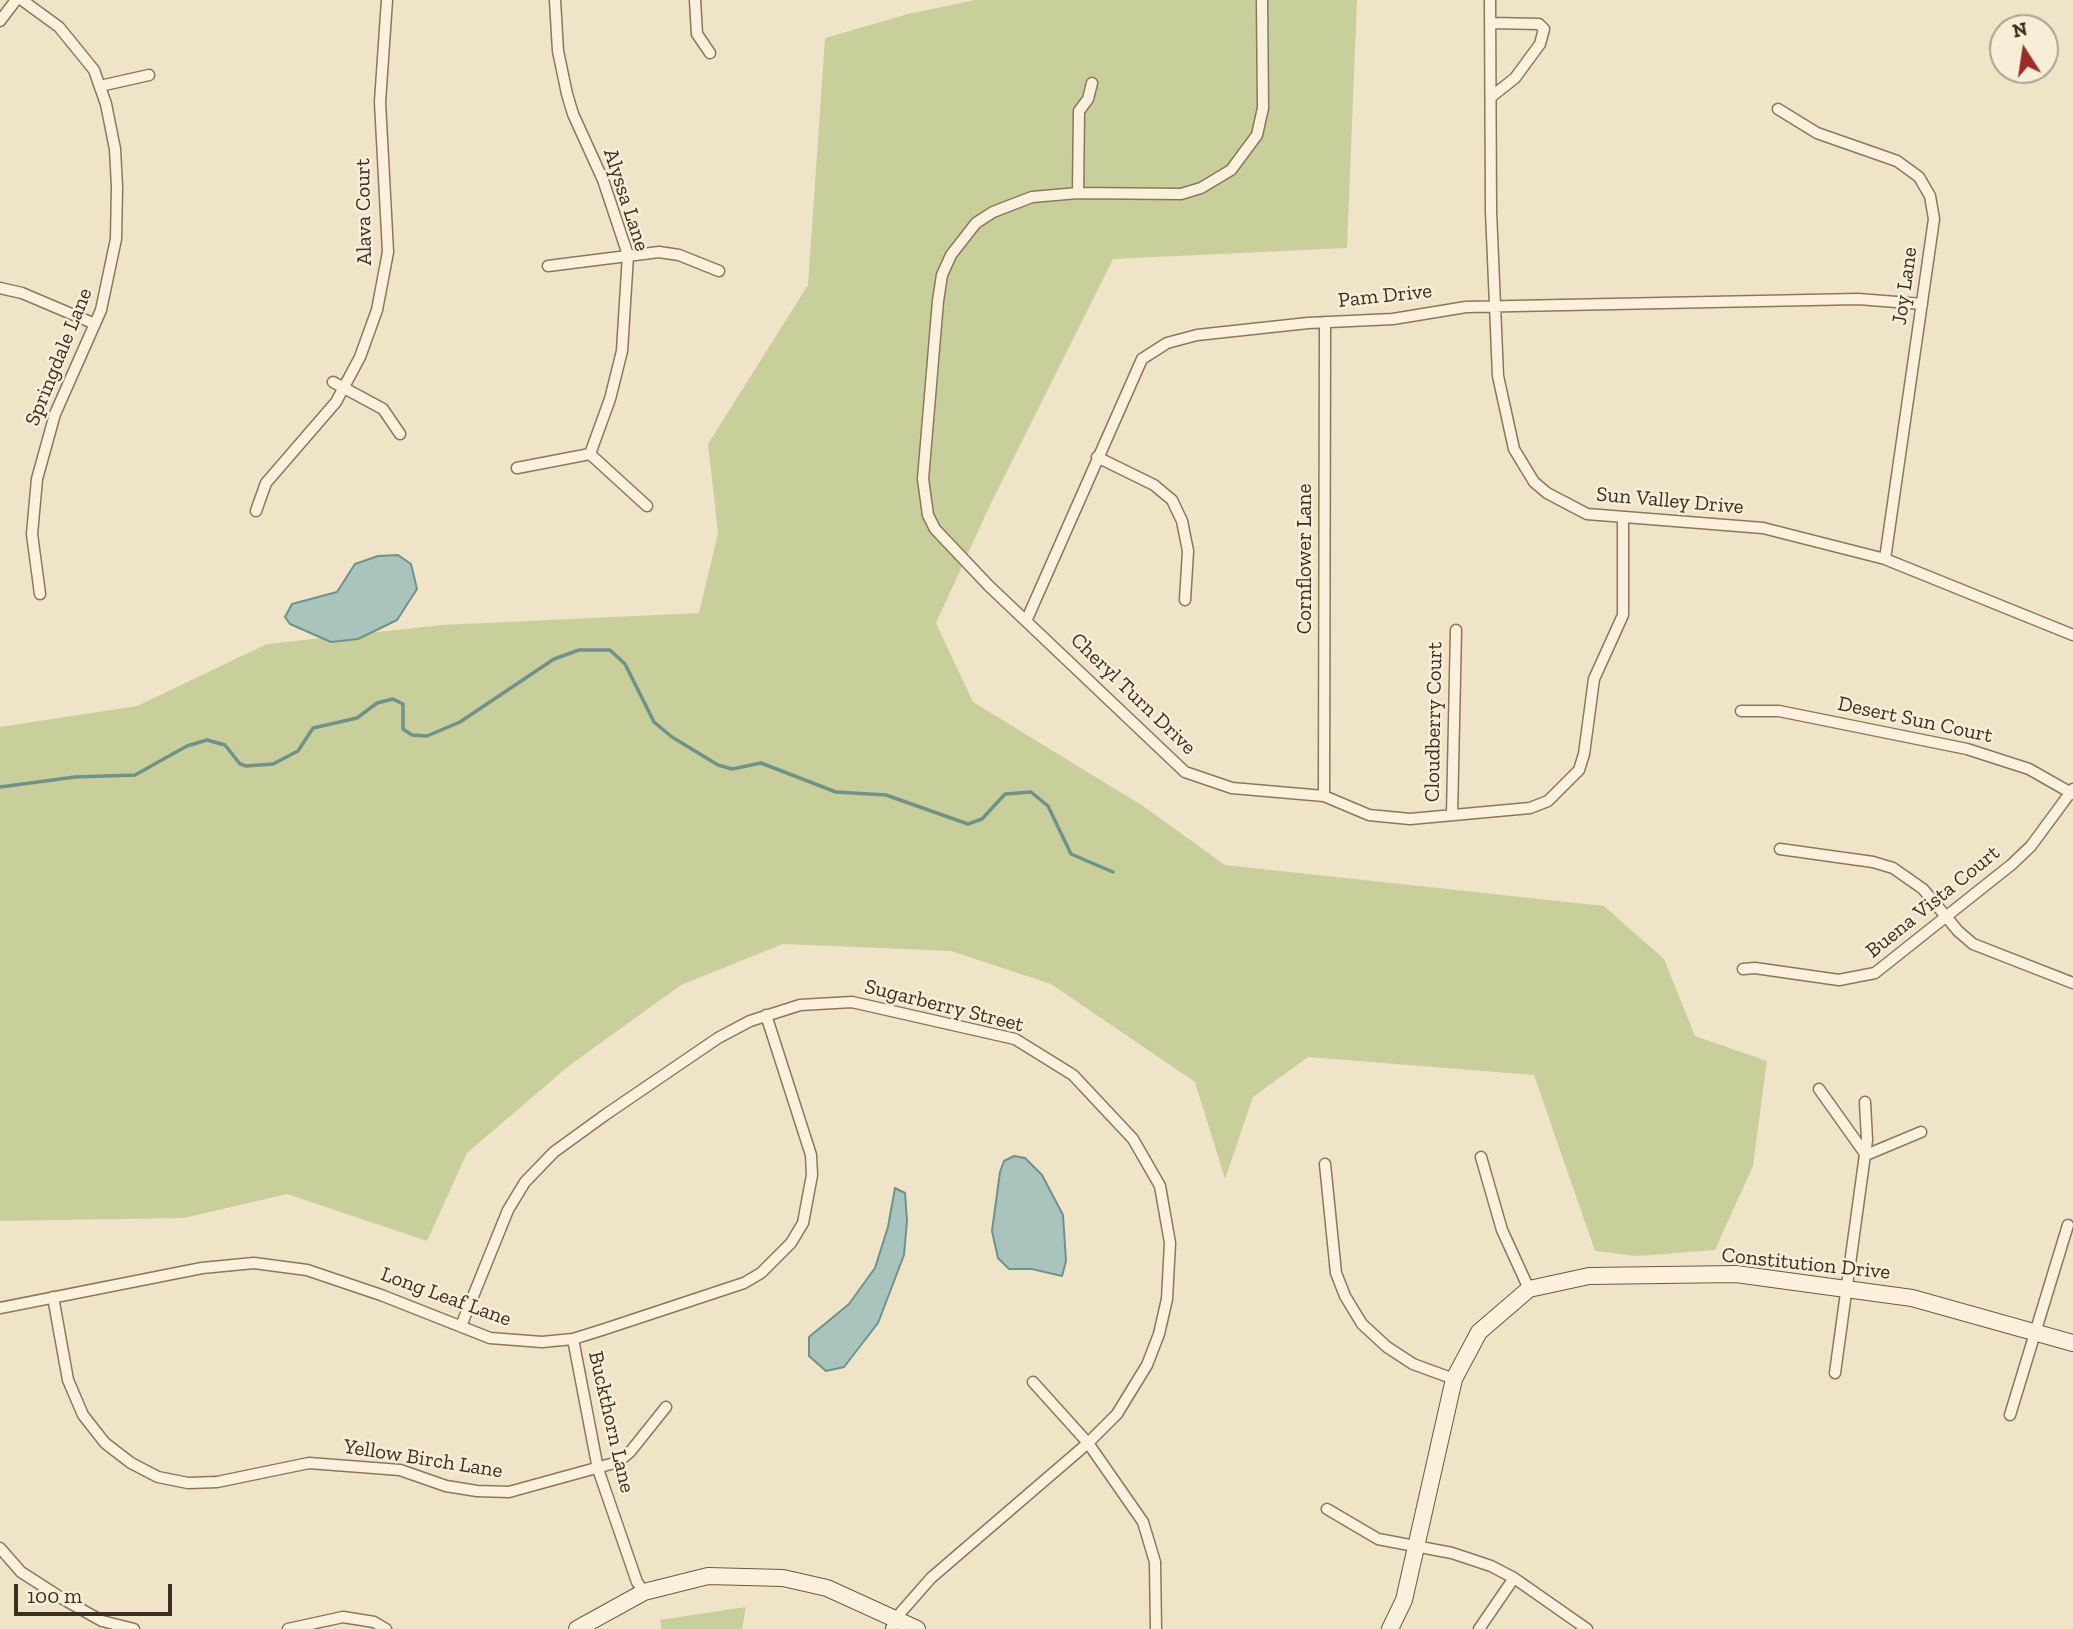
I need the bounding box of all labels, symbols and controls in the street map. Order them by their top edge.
north arrow [1989,14,2059,84]
text: N [2010,17,2029,43]
street label: Alyssa Lane [598,146,654,254]
street label: Alava Court [350,158,378,266]
street label: Joy Lane [1887,245,1923,327]
street label: Pam Drive [1337,279,1433,313]
street label: Springdale Lane [20,284,98,430]
street label: Sun Valley Drive [1595,482,1745,520]
street label: Cornflower Lane [1292,484,1318,634]
street label: Cheryl Turn Drive [1065,628,1201,760]
street label: Cloudberry Court [1420,642,1448,802]
street label: Desert Sun Court [1835,691,1995,749]
street label: Buena Vista Court [1861,840,2005,964]
street label: Sugarberry Street [862,974,1026,1038]
street label: Constitution Drive [1720,1243,1892,1285]
street label: Long Leaf Lane [377,1262,515,1332]
street label: Buckthorn Lane [582,1349,640,1495]
street label: Yellow Birch Lane [342,1434,504,1484]
scale bar [18,1570,175,1614]
text: 100 m [27,1583,82,1608]

